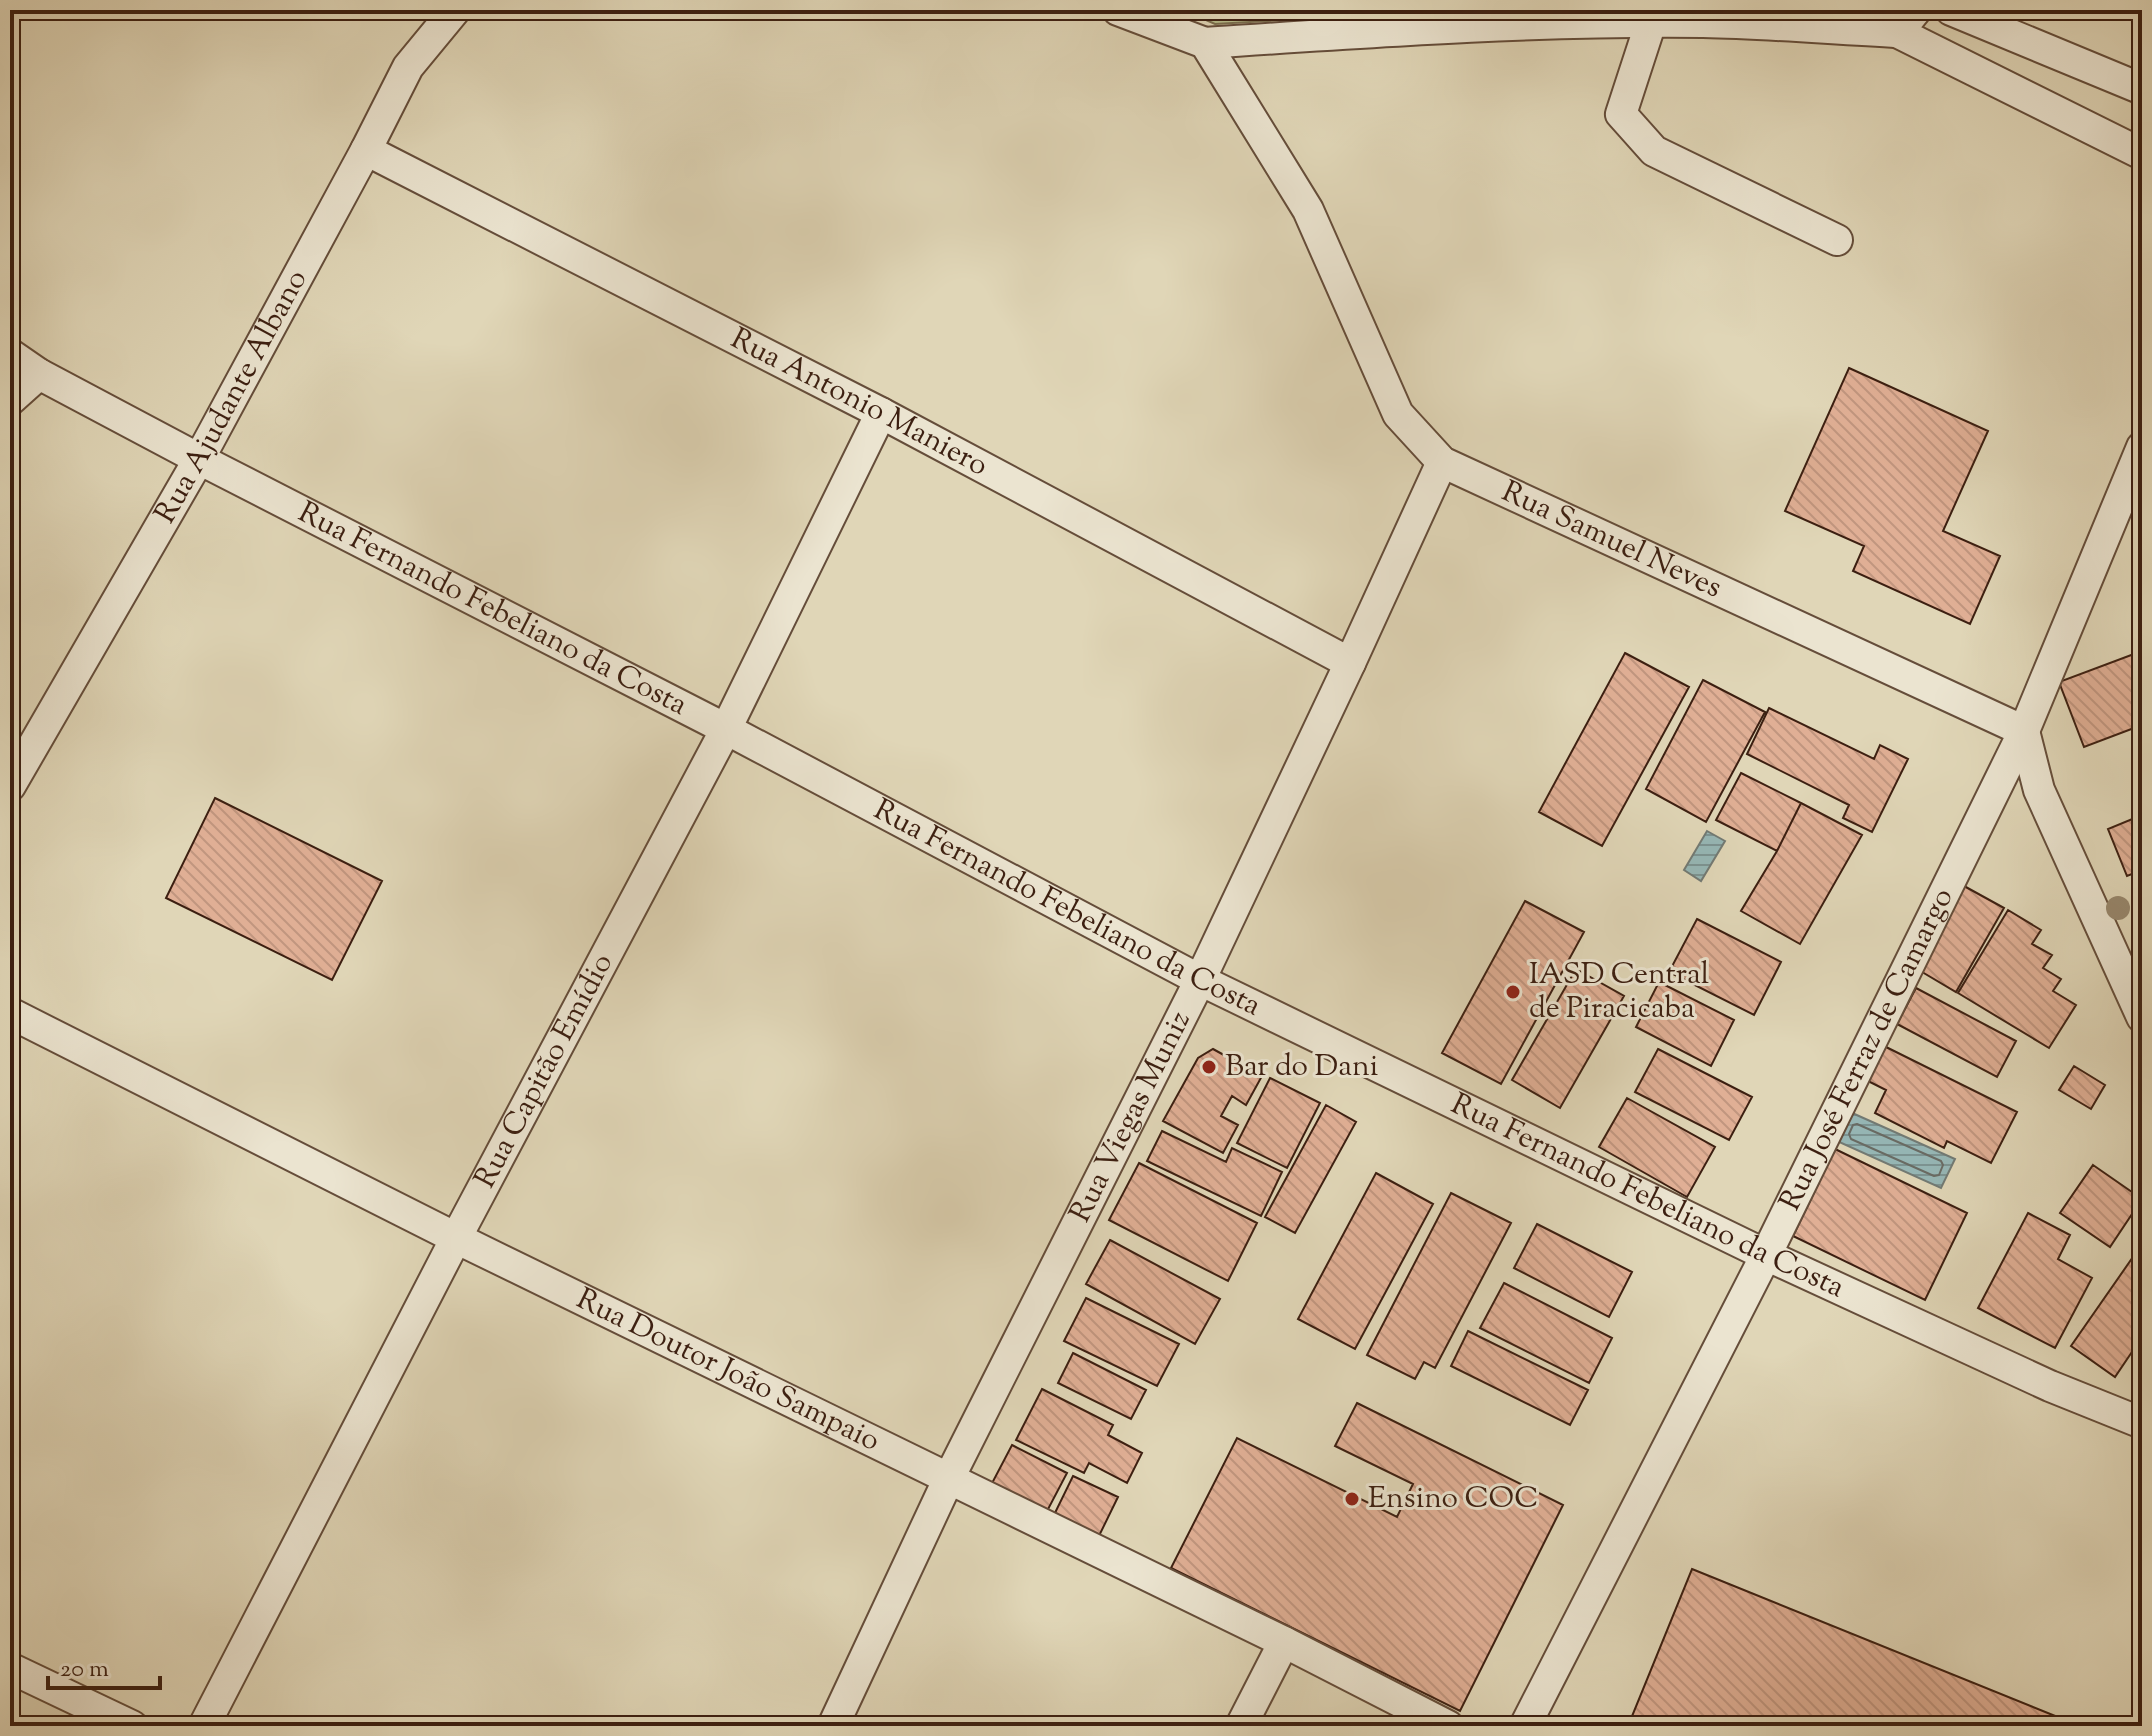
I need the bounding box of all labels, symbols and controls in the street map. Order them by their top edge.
street label: Rua Ajudante Albano [145,262,319,532]
street label: Rua Antonio Maniero [723,318,995,488]
street label: Rua Samuel Neves [1494,471,1728,610]
street label: Rua Fernando Febeliano da Costa [290,492,695,727]
street label: Rua Fernando Febeliano da Costa [866,789,1268,1028]
street label: Rua José Ferraz de Camargo [1769,881,1965,1218]
street label: Rua Capitão Emídio [465,946,624,1196]
place label: IASD Central de Piracicaba [1529,954,1709,1031]
marker: IASD Central de Piracicaba [1504,983,1522,1001]
street label: Rua Viegas Muniz [1060,1004,1202,1230]
place label: Bar do Dani [1225,1046,1378,1089]
marker: Bar do Dani [1200,1058,1218,1076]
street label: Rua Fernando Febeliano da Costa [1443,1083,1851,1310]
street label: Rua Doutor João Sampaio [569,1278,887,1463]
place label: Ensino COC [1368,1478,1538,1521]
marker: Ensino COC [1343,1490,1361,1508]
scale bar [48,1640,160,1690]
text: 20 m [60,1653,109,1687]

